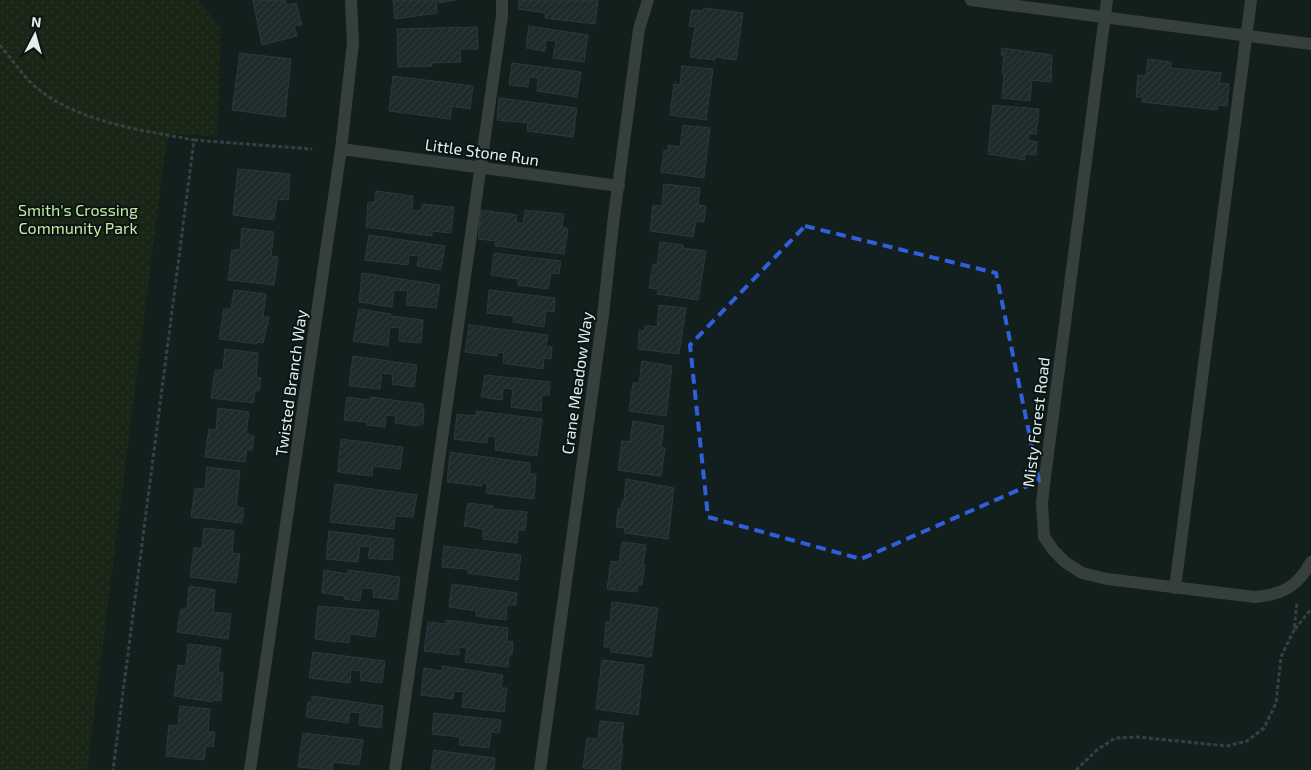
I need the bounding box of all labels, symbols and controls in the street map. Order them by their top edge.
north arrow [10,10,60,60]
text: N [30,13,42,31]
street label: Little Stone Run [424,134,540,169]
park label: Smith's Crossing Community Park [18,200,138,237]
street label: Twisted Branch Way [271,308,310,458]
street label: Crane Meadow Way [557,310,596,455]
street label: Misty Forest Road [1018,356,1053,488]

